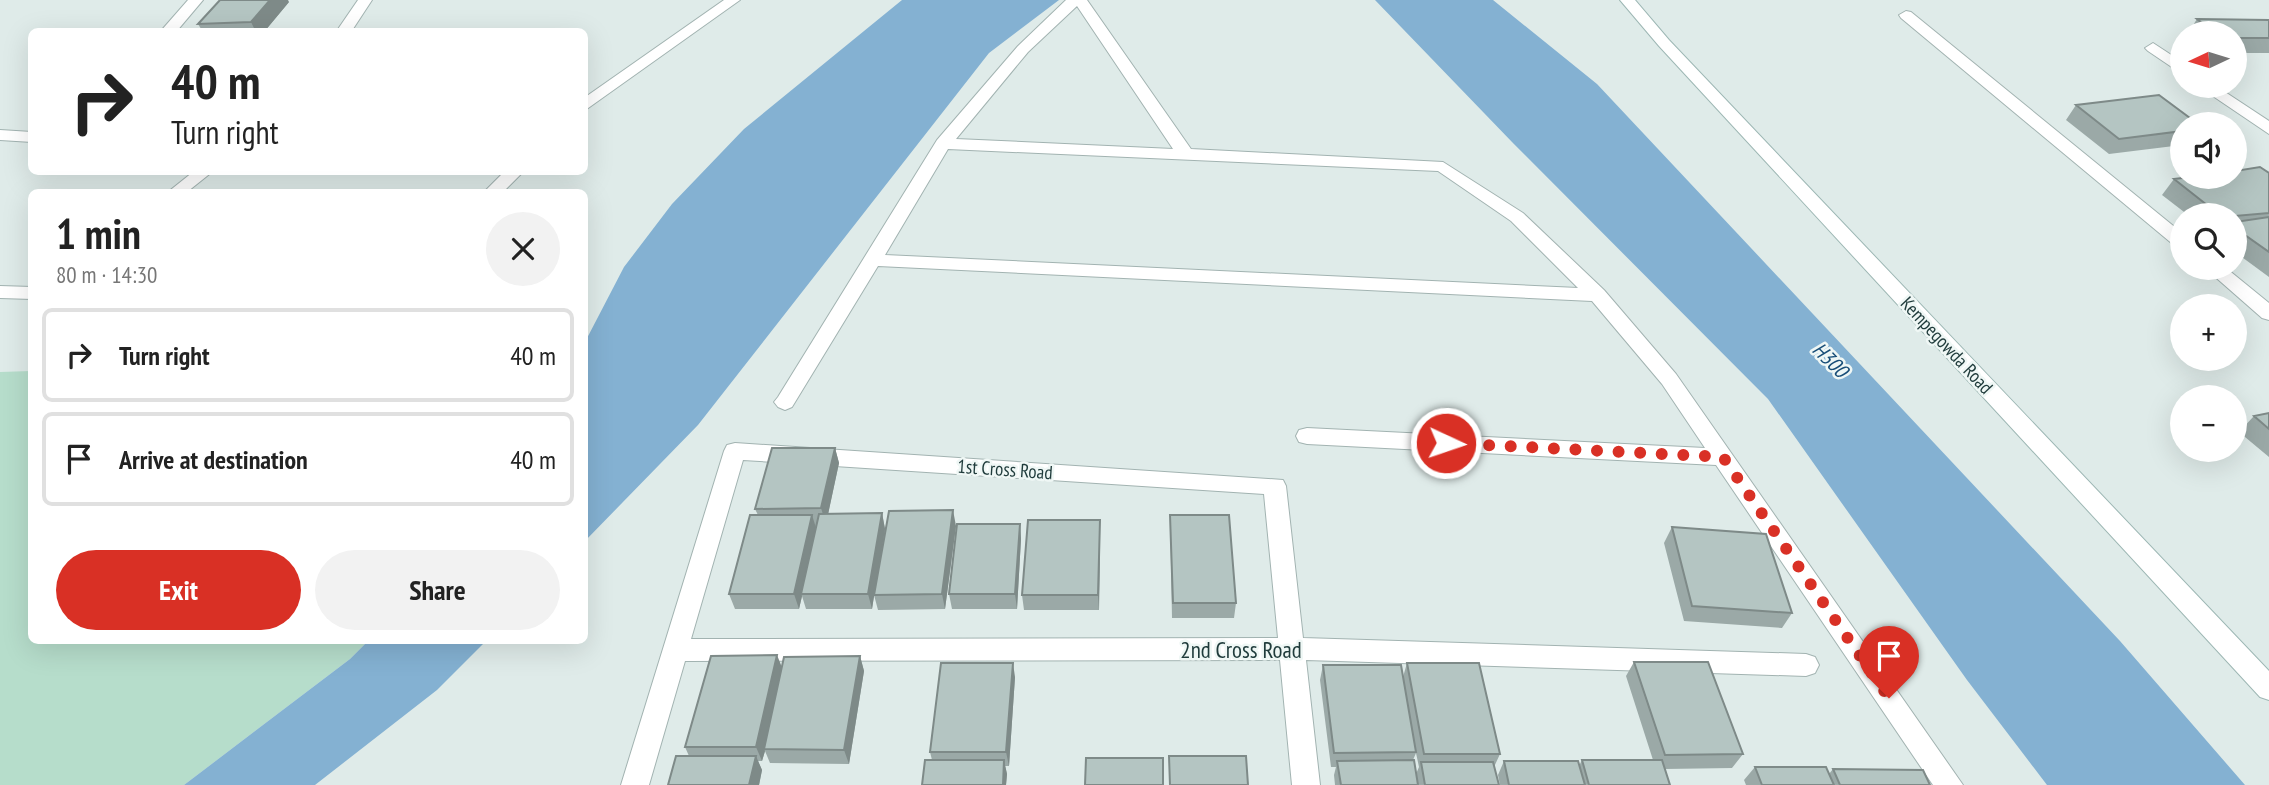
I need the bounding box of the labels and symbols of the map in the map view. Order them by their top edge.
north arrow [2170,21,2247,98]
street label: Kempegowda Road [1896,291,1998,399]
water label: H300 [1807,336,1856,385]
position arrow [1409,406,1483,480]
street label: 1st Cross Road [957,454,1053,484]
pin [1859,626,1919,698]
street label: 2nd Cross Road [1180,635,1302,664]

